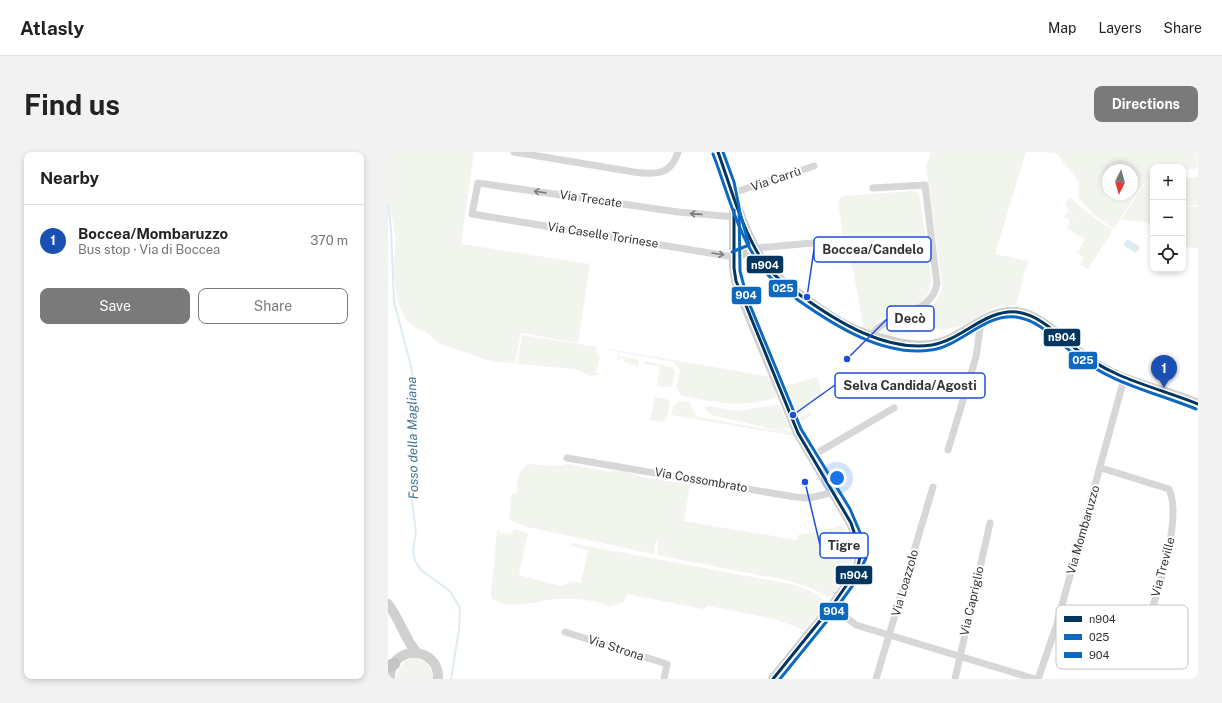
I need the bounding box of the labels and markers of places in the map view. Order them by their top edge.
callout: Boccea/Candelo [814,237,931,262]
callout: Decò [887,306,934,331]
pin: 1 [1151,355,1177,388]
callout: Selva Candida/Agosti [835,373,985,398]
callout: Tigre [820,533,868,558]

